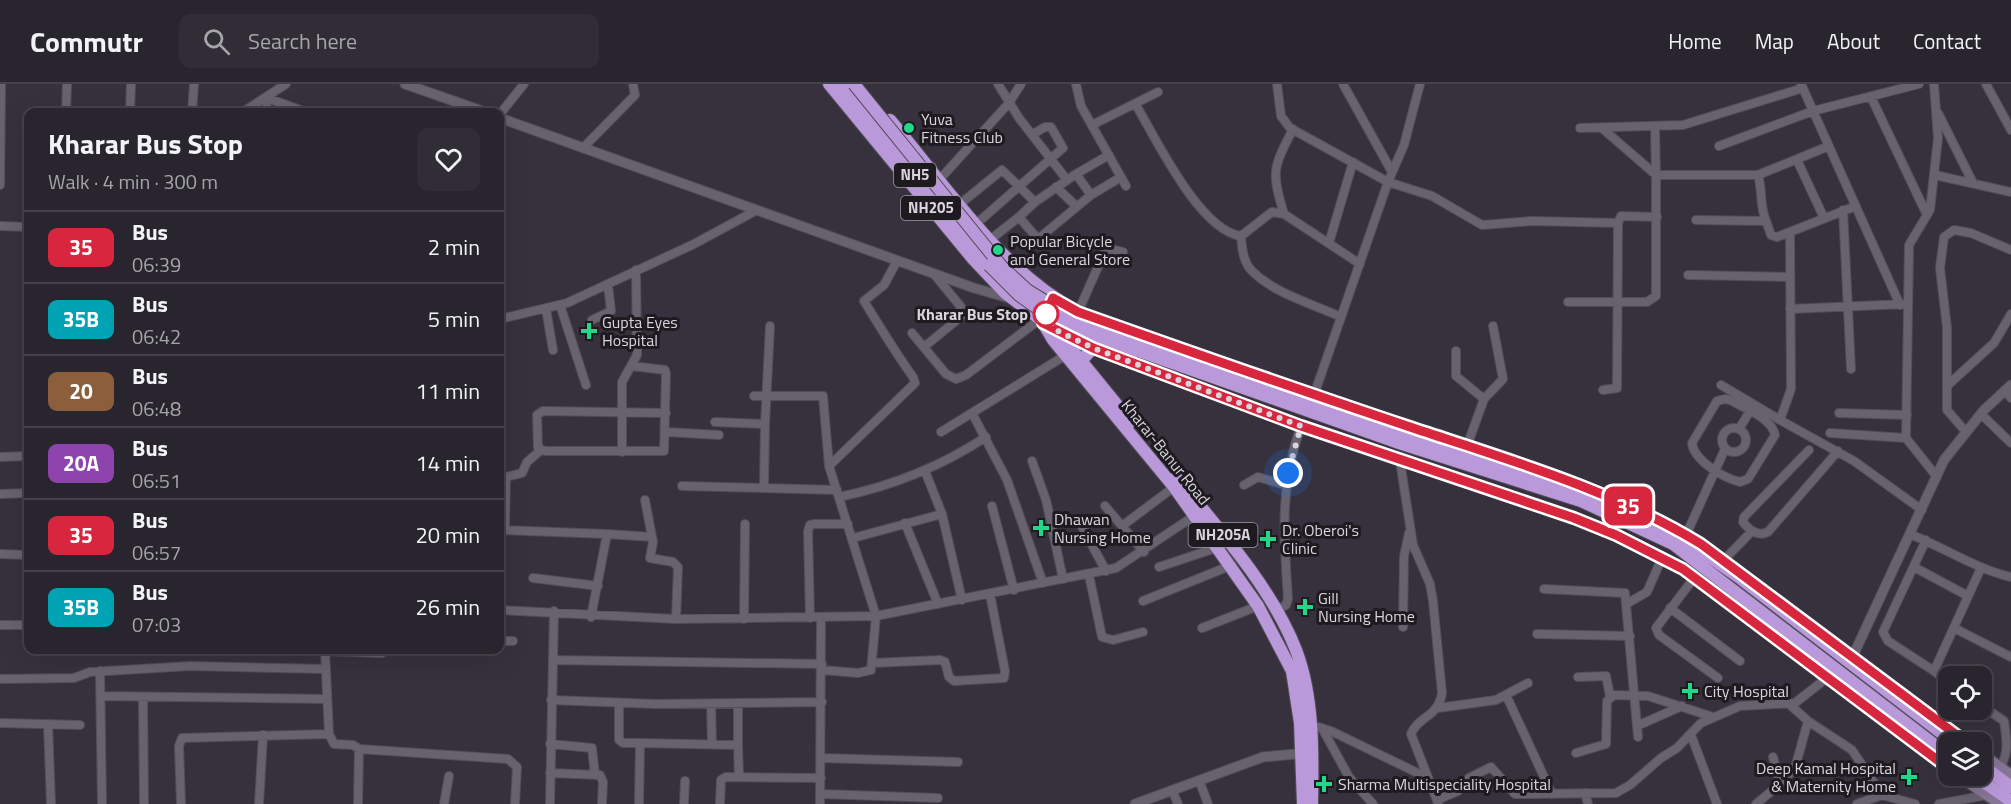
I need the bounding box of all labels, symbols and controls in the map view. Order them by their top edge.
search box [179,14,599,68]
text: Commutr [30,20,143,63]
text: Search here [248,24,357,58]
icon: search [200,25,233,58]
text: Home [1668,25,1722,57]
text: Map [1755,25,1794,57]
text: About [1827,25,1880,57]
text: Contact [1913,25,1981,57]
place label: Yuva Fitness Club [921,107,1003,149]
marker: Yuva Fitness Club [902,121,916,135]
text: Kharar Bus Stop [48,122,243,165]
button: heart [417,128,480,191]
road number: NH5 [894,163,936,187]
text: Walk · 4 min · 300 m [48,166,218,197]
road number: NH205 [901,196,961,220]
text: Bus [132,215,168,249]
place label: Popular Bicycle and General Store [1010,229,1130,271]
text: 2 min [428,230,480,264]
text: 35 [69,231,93,263]
marker: Popular Bicycle and General Store [991,243,1005,257]
text: 06:39 [132,249,181,280]
text: Bus [132,287,168,321]
marker: Kharar Bus Stop [1033,301,1059,327]
text: 5 min [428,302,480,336]
place label: Kharar Bus Stop [917,302,1028,326]
text: 35B [63,303,99,335]
place label: Gupta Eyes Hospital [602,310,678,352]
text: 06:42 [132,321,181,352]
marker: Gupta Eyes Hospital [580,322,598,340]
text: Bus [132,359,168,393]
text: 11 min [415,374,480,408]
text: 20 [69,375,93,407]
text: 06:48 [132,393,181,424]
street label: Kharar-Banur Road [1116,394,1216,510]
text: Bus [132,431,168,465]
text: 14 min [415,446,480,480]
text: 20A [63,447,99,479]
your location [1273,458,1303,488]
text: 06:51 [132,465,181,496]
line badge: 35 [1601,486,1655,526]
text: 35 [1616,490,1640,522]
text: Bus [132,503,168,537]
place label: Dhawan Nursing Home [1054,507,1151,549]
text: 20 min [415,518,480,552]
place label: Dr. Oberoi's Clinic [1282,518,1359,560]
text: 35 [69,519,93,551]
marker: Dhawan Nursing Home [1032,519,1050,537]
road number: NH205A [1188,523,1258,547]
marker: Dr. Oberoi's Clinic [1259,530,1277,548]
text: 06:57 [132,537,181,568]
text: Bus [132,575,168,609]
place label: Gill Nursing Home [1318,586,1415,628]
text: 26 min [415,590,480,624]
text: 35B [63,591,99,623]
marker: Gill Nursing Home [1296,598,1314,616]
text: 07:03 [132,609,181,640]
map controls [1938,666,1992,786]
button: locate [1938,666,1992,720]
place label: City Hospital [1704,679,1789,703]
marker: City Hospital [1681,682,1699,700]
button: layers [1938,732,1992,786]
place label: Deep Kamal Hospital & Maternity Home [1756,756,1896,798]
marker: Deep Kamal Hospital & Maternity Home [1900,768,1918,786]
place label: Sharma Multispeciality Hospital [1338,772,1551,796]
marker: Sharma Multispeciality Hospital [1315,775,1333,793]

